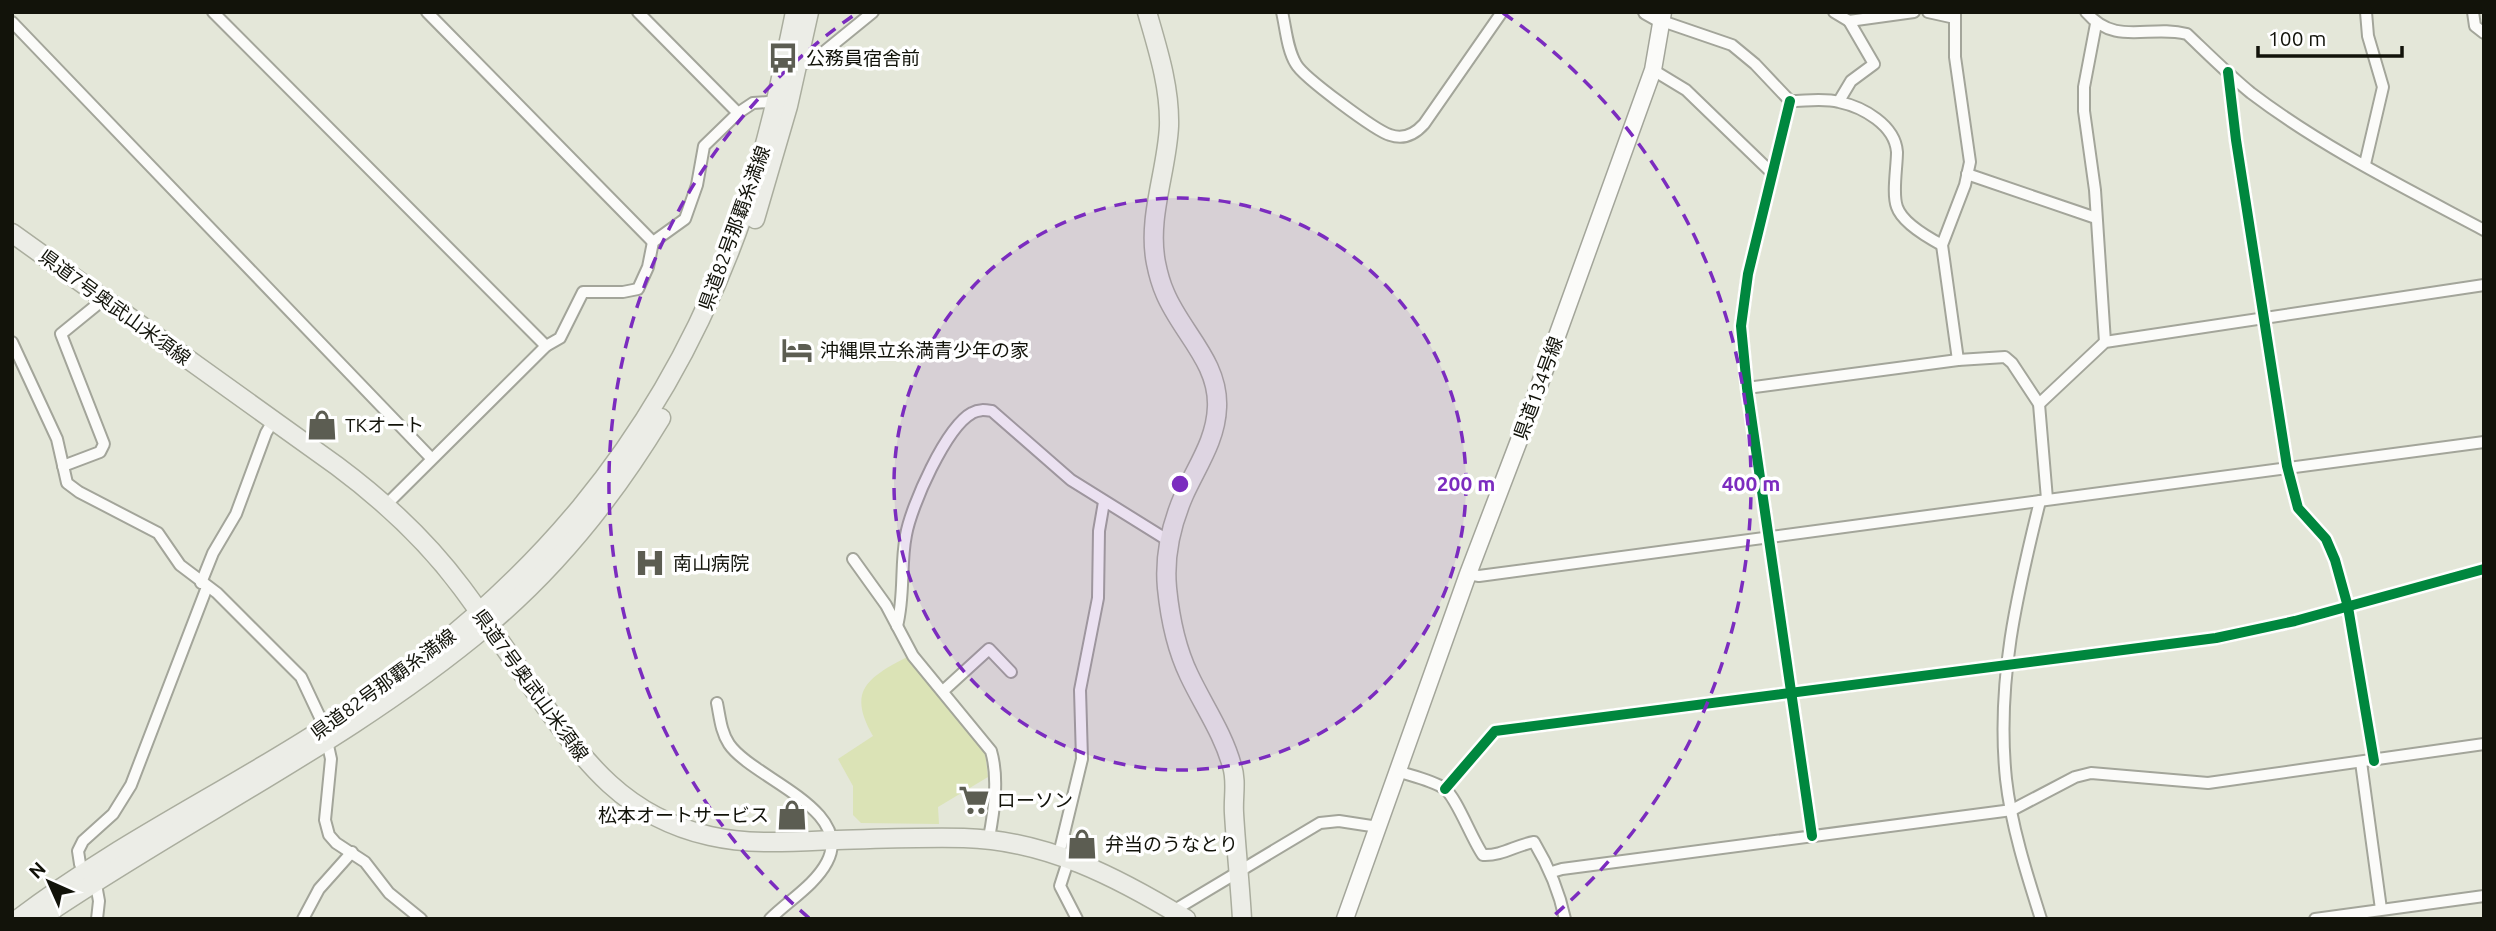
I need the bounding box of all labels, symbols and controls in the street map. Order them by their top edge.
scale bar [2258,14,2402,58]
text: 100 m [2268,26,2326,50]
bus stop icon: 公務員宿舎前 [766,41,800,75]
place label: 公務員宿舎前 [806,47,920,69]
street label: 県道82号那覇糸満線 [694,143,774,313]
street label: 県道7号奥武山米須線 [35,245,195,369]
hotel icon: 沖縄県立糸満青少年の家 [780,333,814,367]
street label: 県道134号線 [1509,333,1567,443]
place label: 沖縄県立糸満青少年の家 [820,339,1029,361]
shop icon: TKオート [305,408,339,442]
place label: TKオート [345,414,424,436]
text: 200 m [1437,471,1495,495]
text: 400 m [1722,471,1780,495]
centre of rings [1168,472,1192,496]
hospital icon: 南山病院 [633,546,667,580]
place label: 南山病院 [673,552,749,574]
street label: 県道7号奥武山米須線 [469,605,593,765]
street label: 県道82号那覇糸満線 [306,624,460,744]
supermarket icon: ローソン [957,783,991,817]
place label: ローソン [997,789,1073,811]
shop icon: 松本オートサービス [775,798,809,832]
place label: 松本オートサービス [598,804,769,826]
shop icon: 弁当のうなとり [1065,827,1099,861]
place label: 弁当のうなとり [1105,833,1238,855]
north arrow [14,847,84,917]
text: N [24,857,50,883]

